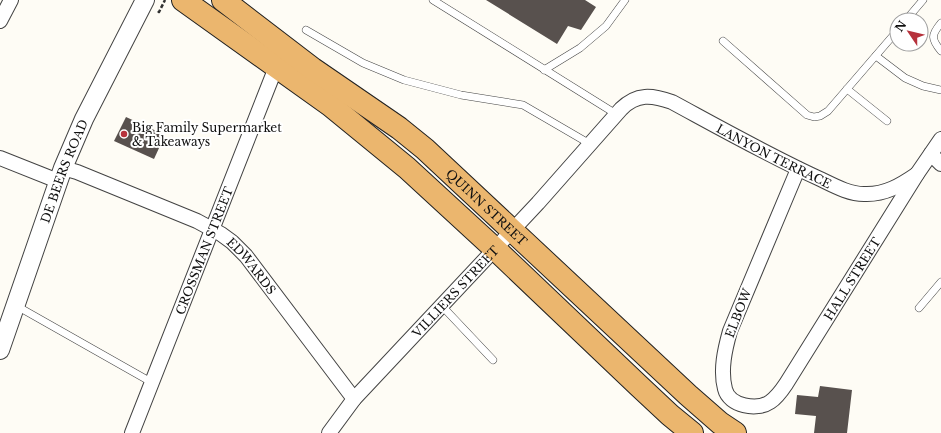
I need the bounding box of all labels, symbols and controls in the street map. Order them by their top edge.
north arrow [889,12,929,52]
text: N [892,17,910,35]
street label: DE BEERS ROAD [37,117,91,225]
place label: Big Family Supermarket & Takeaways [132,120,282,149]
street label: LANYON TERRACE [714,120,834,191]
marker: Big Family Supermarket & Takeaways [119,129,129,139]
street label: QUINN STREET [443,165,531,249]
street label: CROSSMAN STREET [172,184,236,317]
street label: EDWARDS [224,234,280,297]
street label: HALL STREET [820,234,883,323]
street label: VILLIERS STREET [408,242,502,341]
street label: ELBOW [722,285,755,340]

